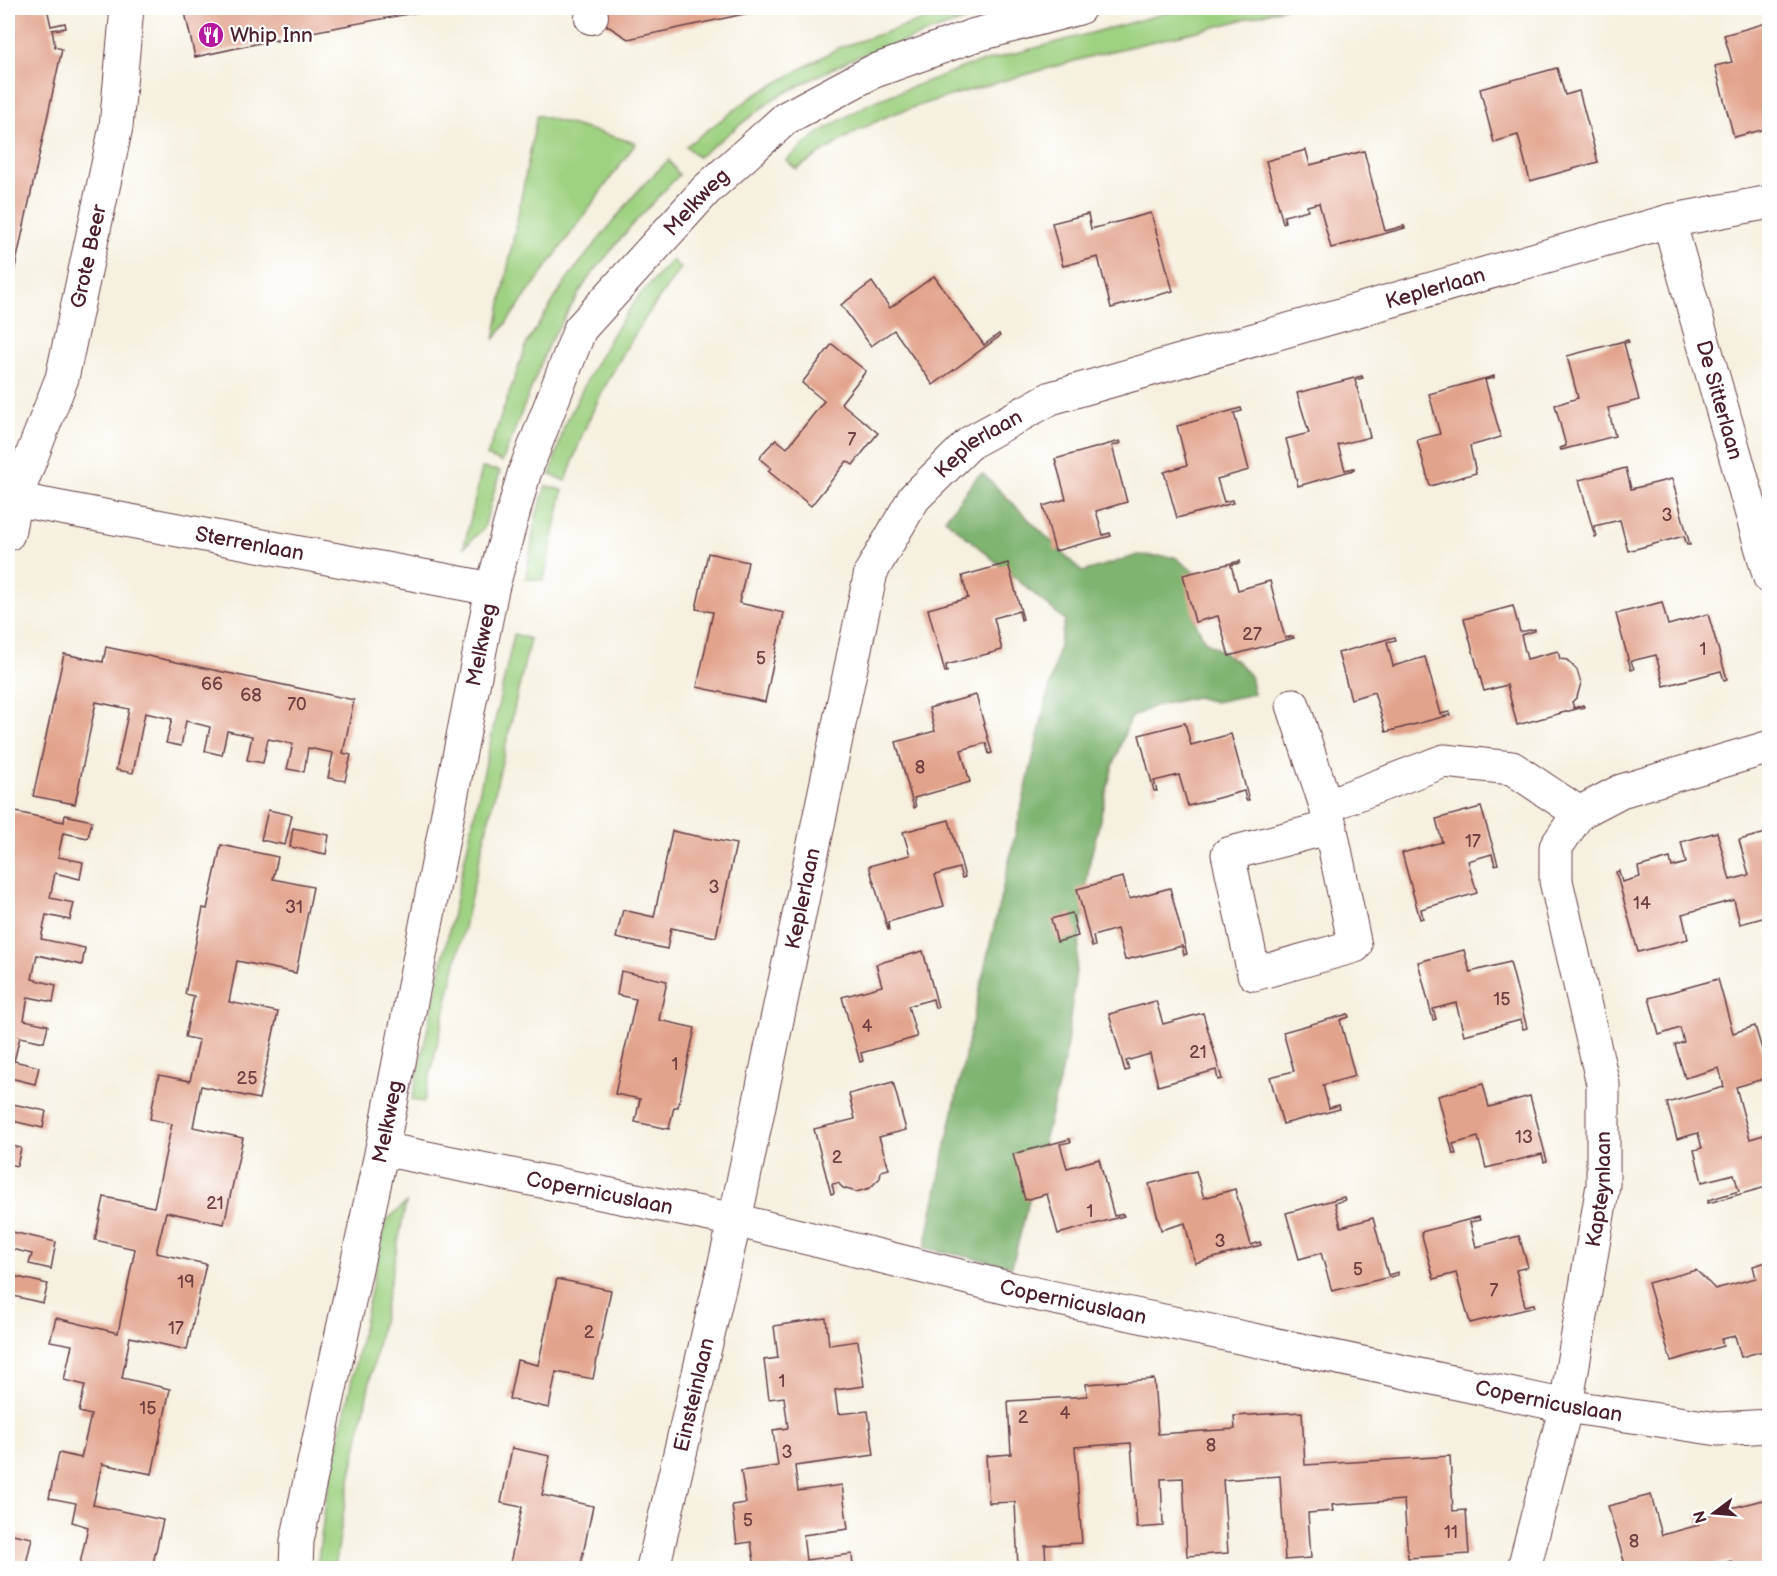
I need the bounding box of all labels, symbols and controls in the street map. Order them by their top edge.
restaurant icon: Whip Inn [196,20,226,50]
place label: Whip Inn [230,23,313,48]
street label: Melkweg [659,163,735,241]
street label: Grote Beer [65,202,112,311]
street label: Keplerlaan [1382,262,1488,315]
street label: De Sitterlaan [1690,338,1748,463]
street label: Keplerlaan [929,404,1027,484]
house number: 7 [848,429,857,450]
house number: 3 [1661,505,1673,526]
street label: Sterrenlaan [193,521,306,566]
street label: Melkweg [461,601,502,689]
house number: 27 [1242,624,1262,645]
house number: 1 [1700,639,1706,660]
house number: 5 [756,648,766,669]
house number: 66 [201,674,223,695]
house number: 68 [240,685,262,706]
house number: 70 [287,694,307,715]
house number: 8 [915,757,925,778]
house number: 17 [1465,831,1481,852]
street label: Keplerlaan [780,846,826,951]
house number: 3 [708,877,720,898]
house number: 14 [1633,893,1651,914]
house number: 31 [285,897,303,918]
house number: 15 [1493,989,1511,1010]
house number: 4 [862,1016,873,1037]
house number: 21 [1189,1042,1207,1063]
house number: 1 [672,1054,678,1075]
house number: 25 [237,1068,257,1089]
street label: Melkweg [367,1078,408,1166]
house number: 13 [1515,1127,1533,1148]
street label: Kapteynlaan [1581,1131,1616,1249]
house number: 2 [832,1147,843,1168]
street label: Copernicuslaan [524,1166,675,1220]
house number: 21 [206,1193,224,1214]
house number: 1 [1087,1201,1093,1222]
house number: 3 [1214,1231,1226,1252]
house number: 5 [1353,1259,1363,1280]
house number: 19 [177,1272,195,1293]
street label: Copernicuslaan [997,1274,1149,1330]
house number: 7 [1490,1280,1499,1301]
house number: 17 [168,1318,184,1339]
house number: 2 [584,1322,595,1343]
street label: Einsteinlaan [669,1335,720,1454]
house number: 1 [779,1371,785,1392]
street label: Copernicuslaan [1473,1375,1624,1427]
house number: 15 [139,1398,157,1419]
house number: 4 [1060,1403,1071,1424]
house number: 2 [1018,1407,1029,1428]
house number: 8 [1206,1435,1216,1456]
house number: 3 [781,1442,793,1463]
north arrow [1684,1483,1744,1543]
text: N [1690,1508,1712,1525]
house number: 5 [743,1510,753,1531]
house number: 11 [1444,1522,1458,1543]
house number: 8 [1629,1531,1639,1552]

